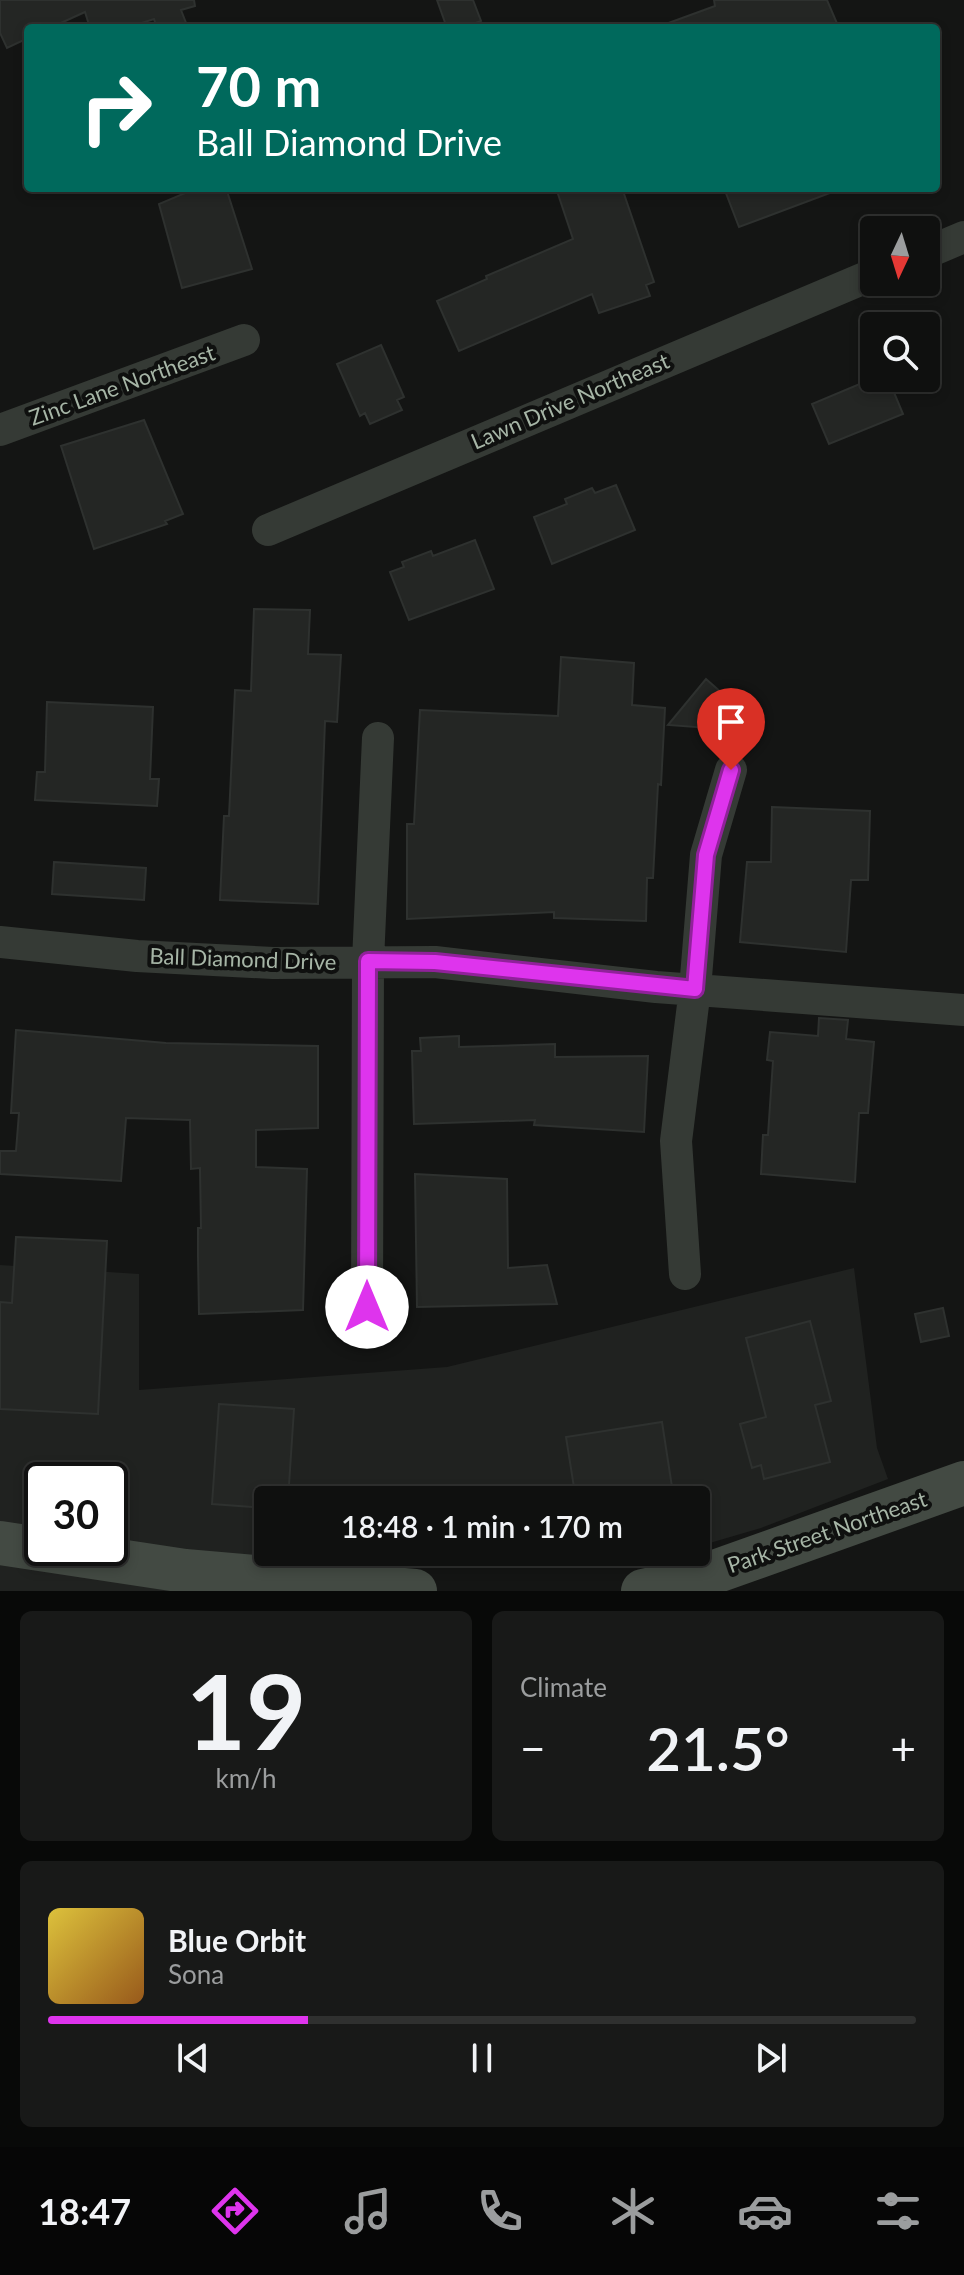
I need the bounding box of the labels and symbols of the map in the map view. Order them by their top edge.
north arrow [860,216,940,296]
street label: Zinc Lane Northeast [25,338,219,431]
street label: Lawn Drive Northeast [467,347,673,454]
pin [697,688,765,770]
street label: Ball Diamond Drive [149,942,337,975]
position arrow [325,1265,409,1349]
speed limit sign: 30 [24,1462,128,1566]
street label: Park Street Northeast [724,1485,930,1578]

